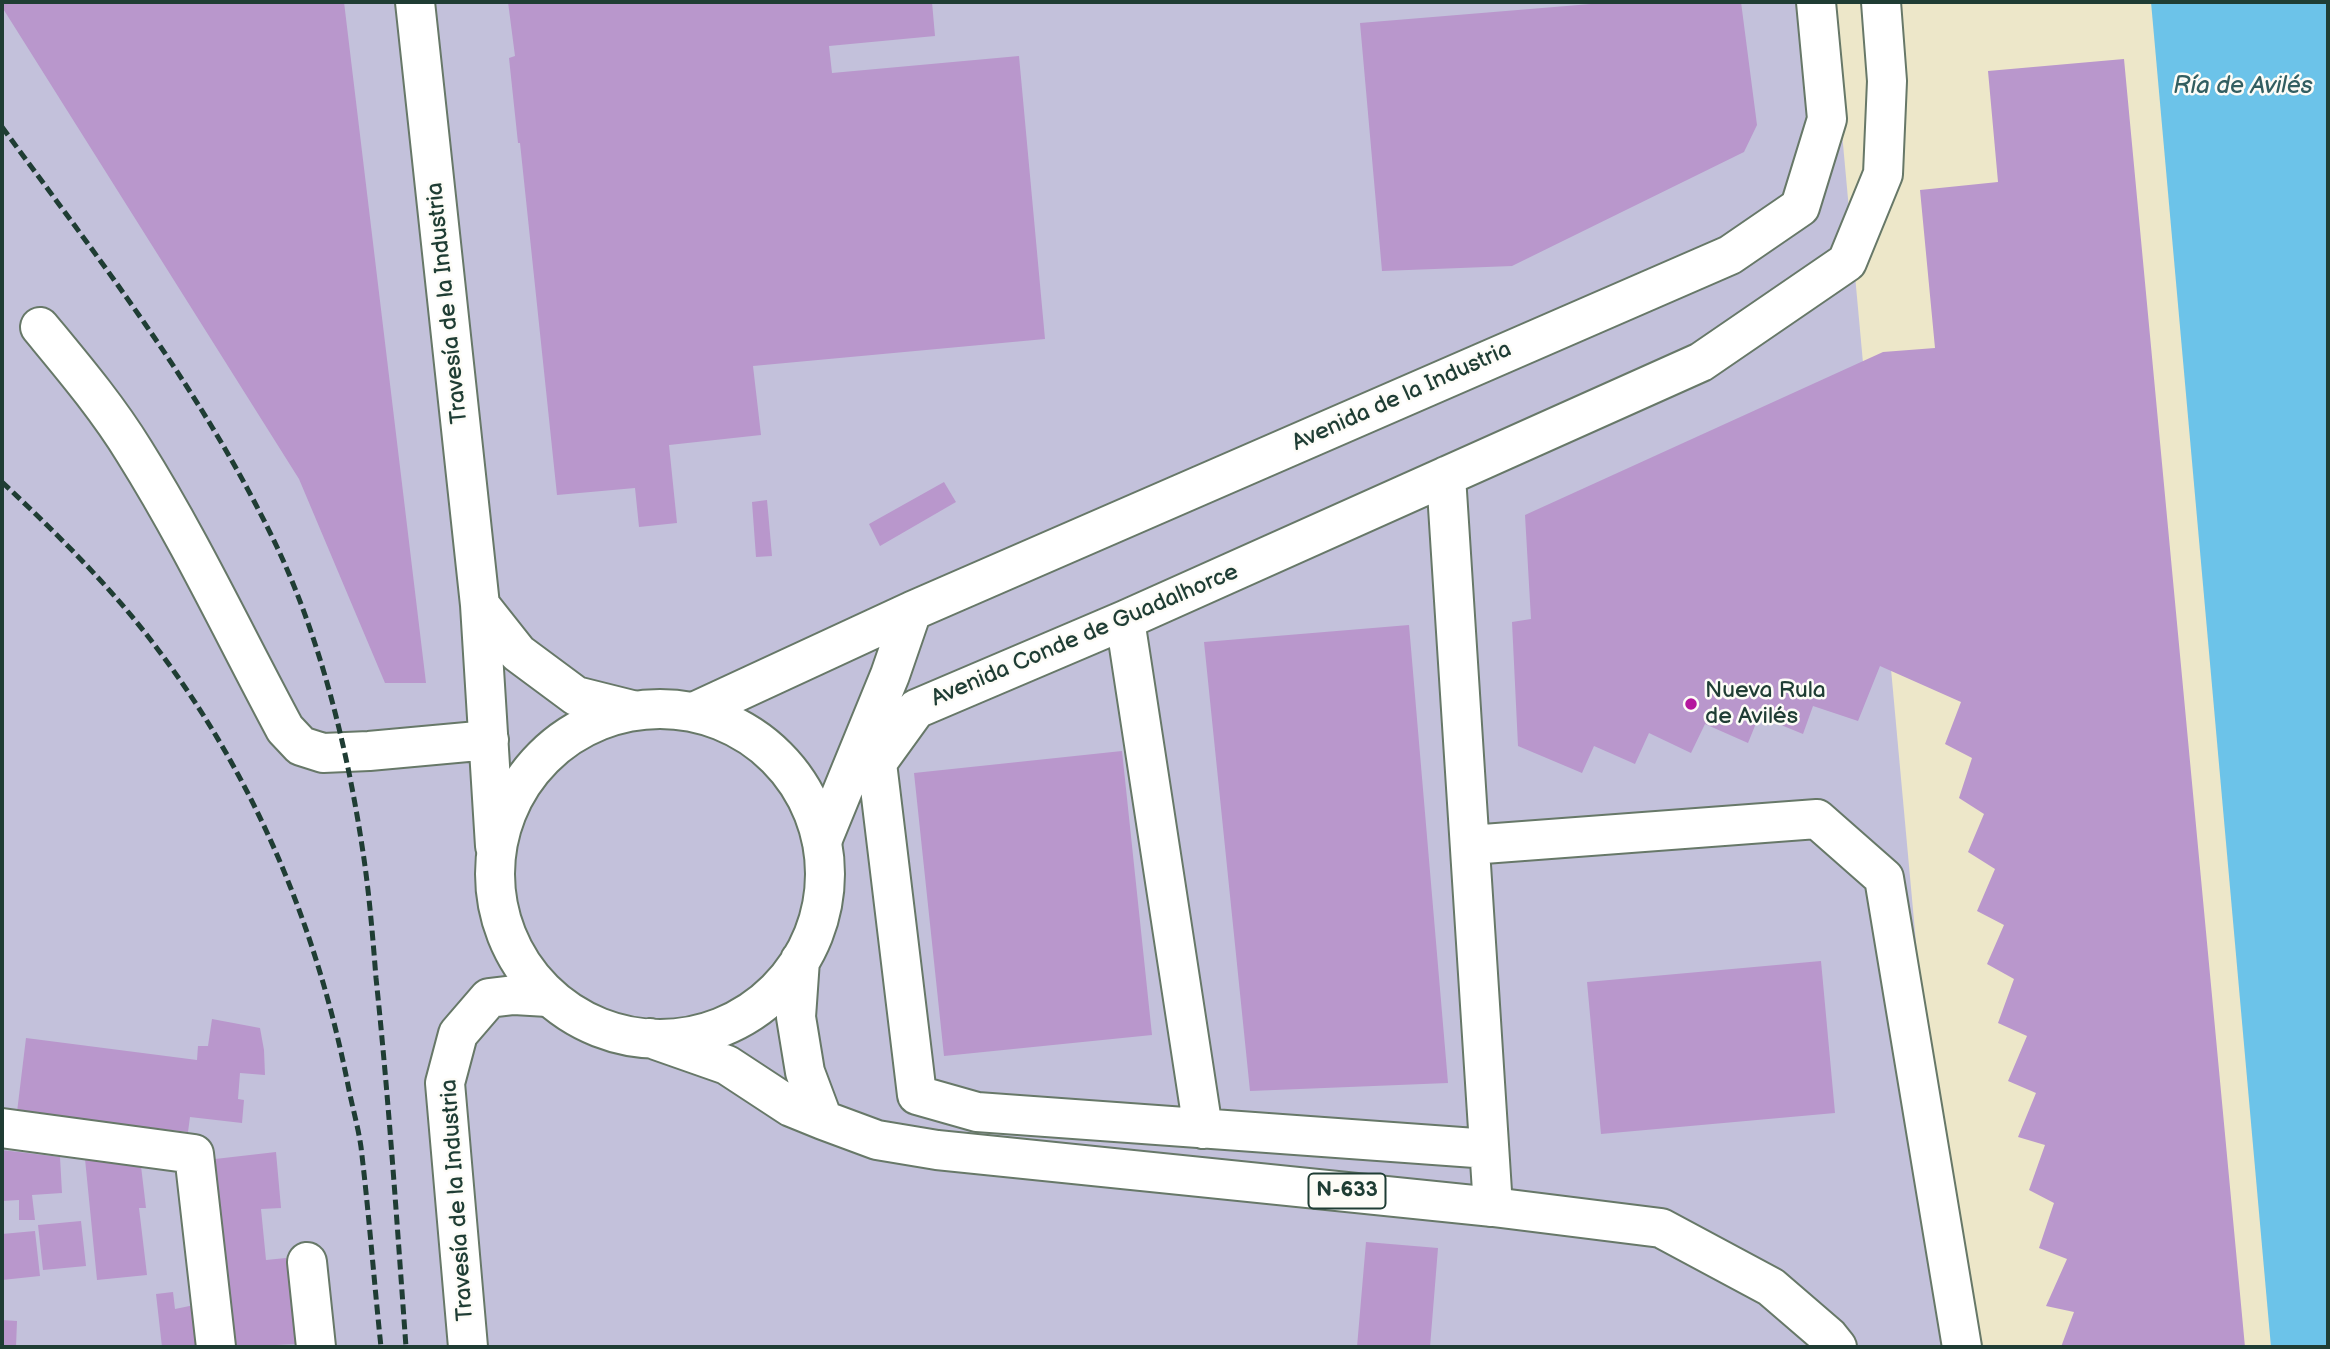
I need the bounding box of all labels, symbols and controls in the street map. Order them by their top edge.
water label: Ría de Avilés [2173,73,2313,101]
street label: Travesía de la Industria [422,181,474,425]
street label: Avenida de la Industria [1288,336,1516,458]
street label: Avenida Conde de Guadalhorce [927,559,1243,713]
place label: Nueva Rula de Avilés [1705,677,1826,731]
marker: Nueva Rula de Avilés [1683,696,1699,712]
street label: Travesía de la Industria [436,1078,480,1322]
road number: N-633 [1308,1174,1386,1208]

